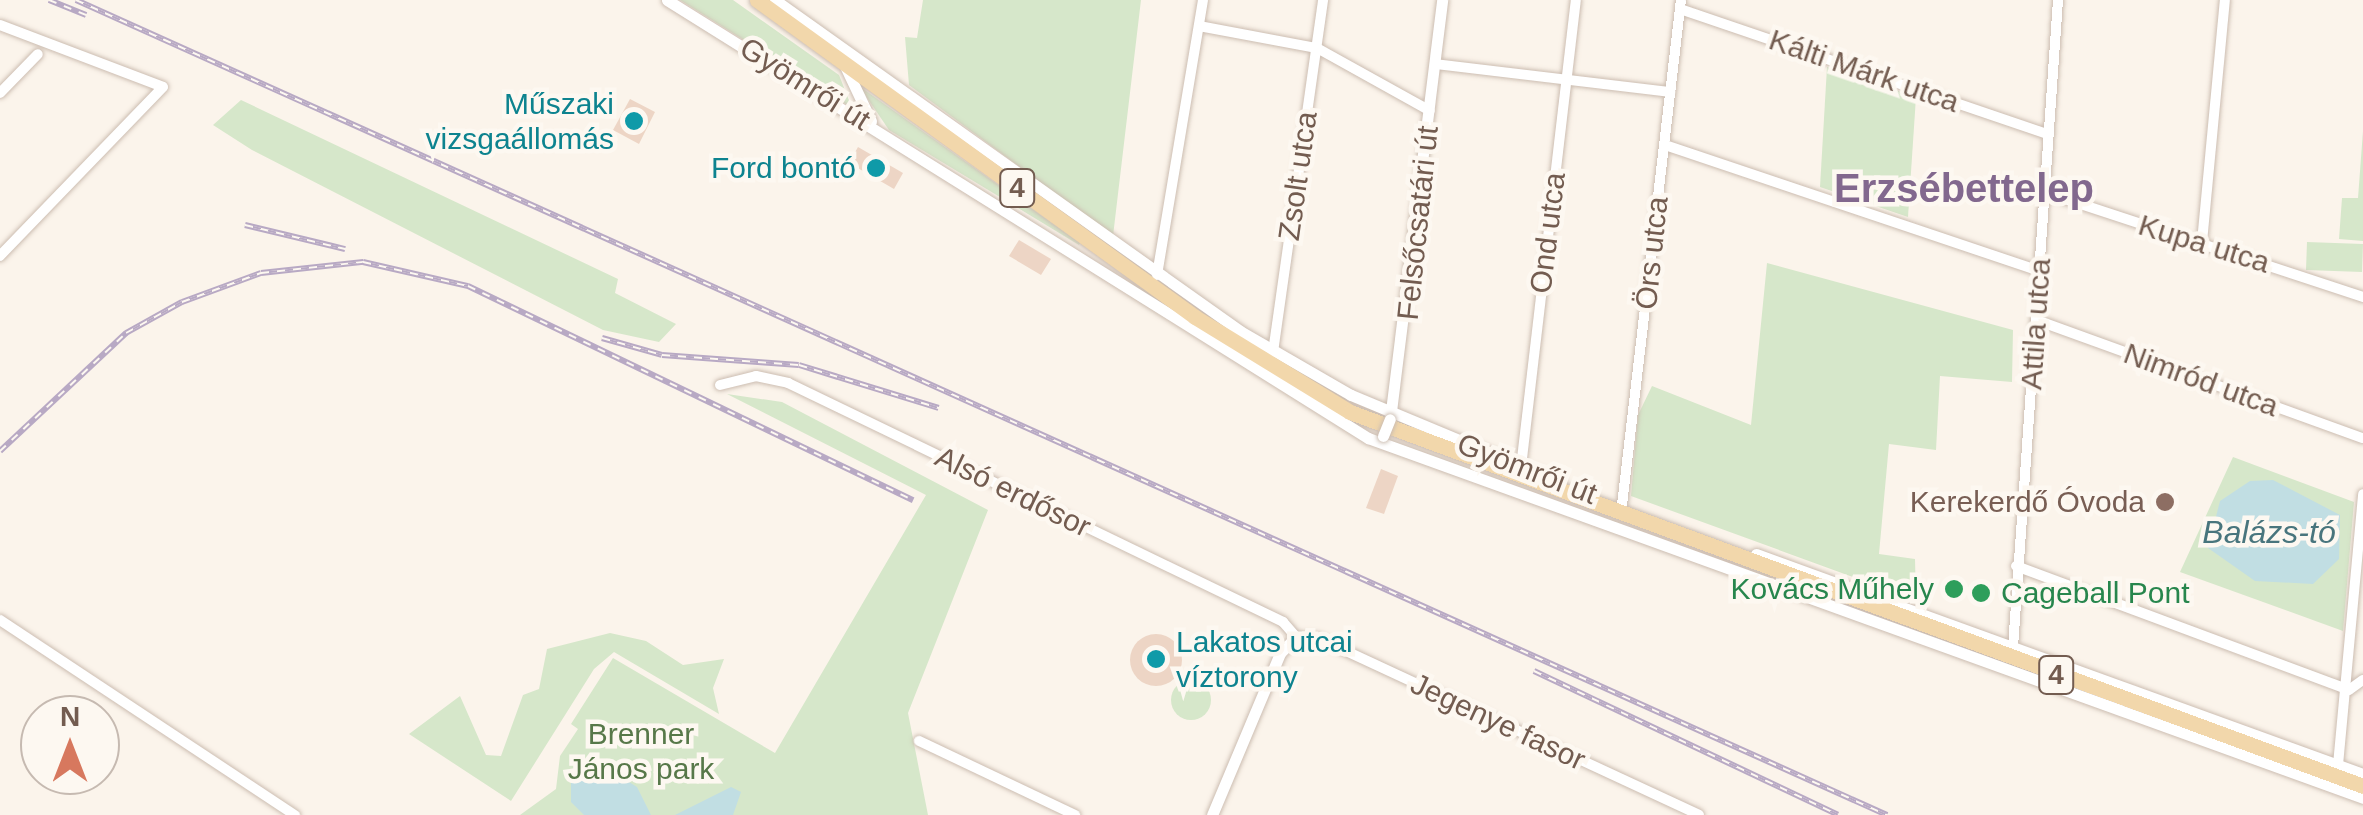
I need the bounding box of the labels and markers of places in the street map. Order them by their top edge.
place label: Műszaki vizsgaállomás [426,86,614,156]
marker: Műszaki vizsgaállomás [623,110,645,132]
place label: Ford bontó [711,150,856,186]
marker: Ford bontó [865,157,887,179]
place label: Kerekerdő Óvoda [1910,484,2145,520]
marker: Kerekerdő Óvoda [2154,491,2176,513]
place label: Kovács Műhely [1731,571,1934,607]
place label: Cageball Pont [2001,575,2189,611]
marker: Kovács Műhely [1943,578,1965,600]
marker: Cageball Pont [1970,582,1992,604]
place label: Lakatos utcai víztorony [1176,624,1353,694]
marker: Lakatos utcai víztorony [1145,648,1167,670]

